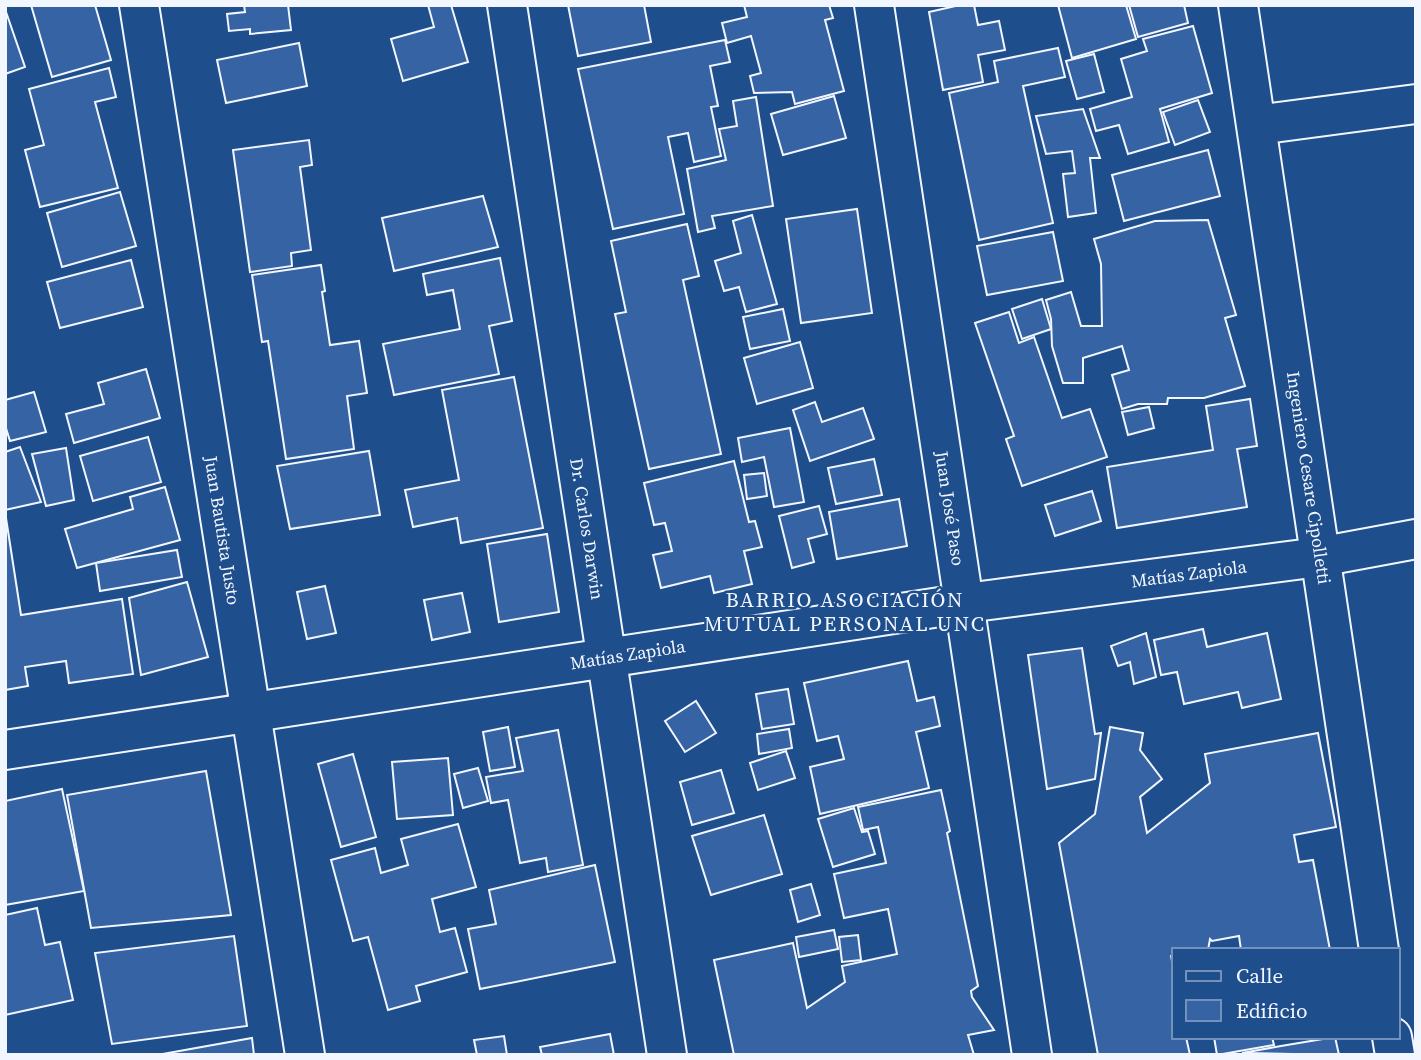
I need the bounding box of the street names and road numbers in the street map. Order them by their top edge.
street label: Ingeniero Cesare Cipolletti [1281,369,1337,586]
street label: Juan José Paso [929,448,971,568]
street label: Juan Bautista Justo [198,453,247,607]
street label: Dr. Carlos Darwin [564,456,610,602]
street label: Matías Zapiola [1130,553,1249,593]
street label: Matías Zapiola [568,633,688,675]

